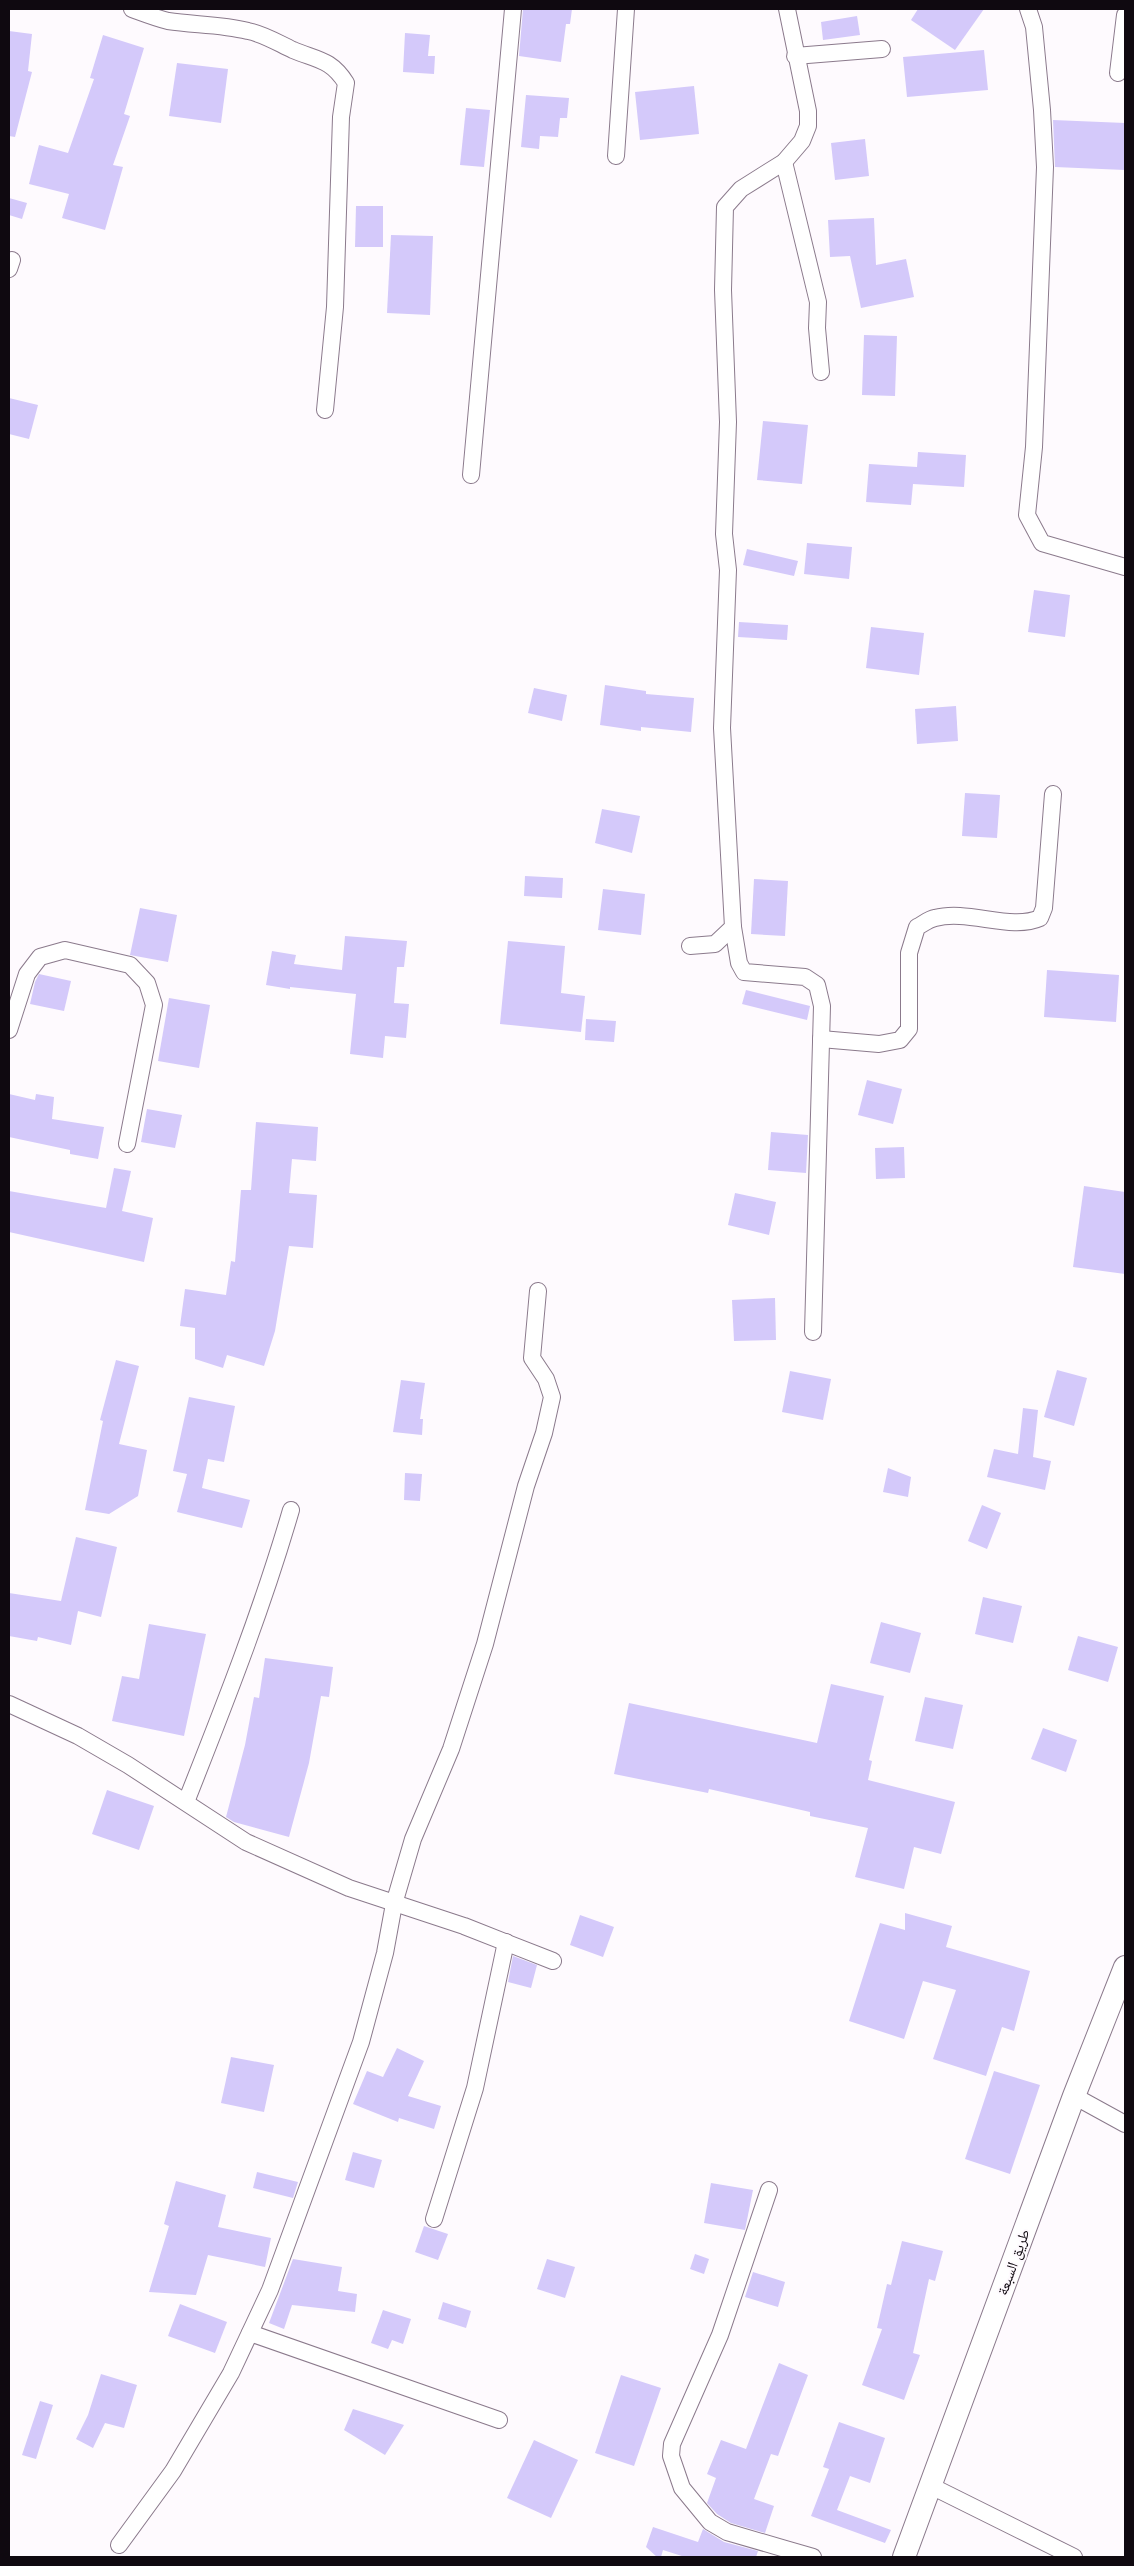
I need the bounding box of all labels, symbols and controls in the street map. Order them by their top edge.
street label: طريق السبعة [993,2227,1035,2298]

